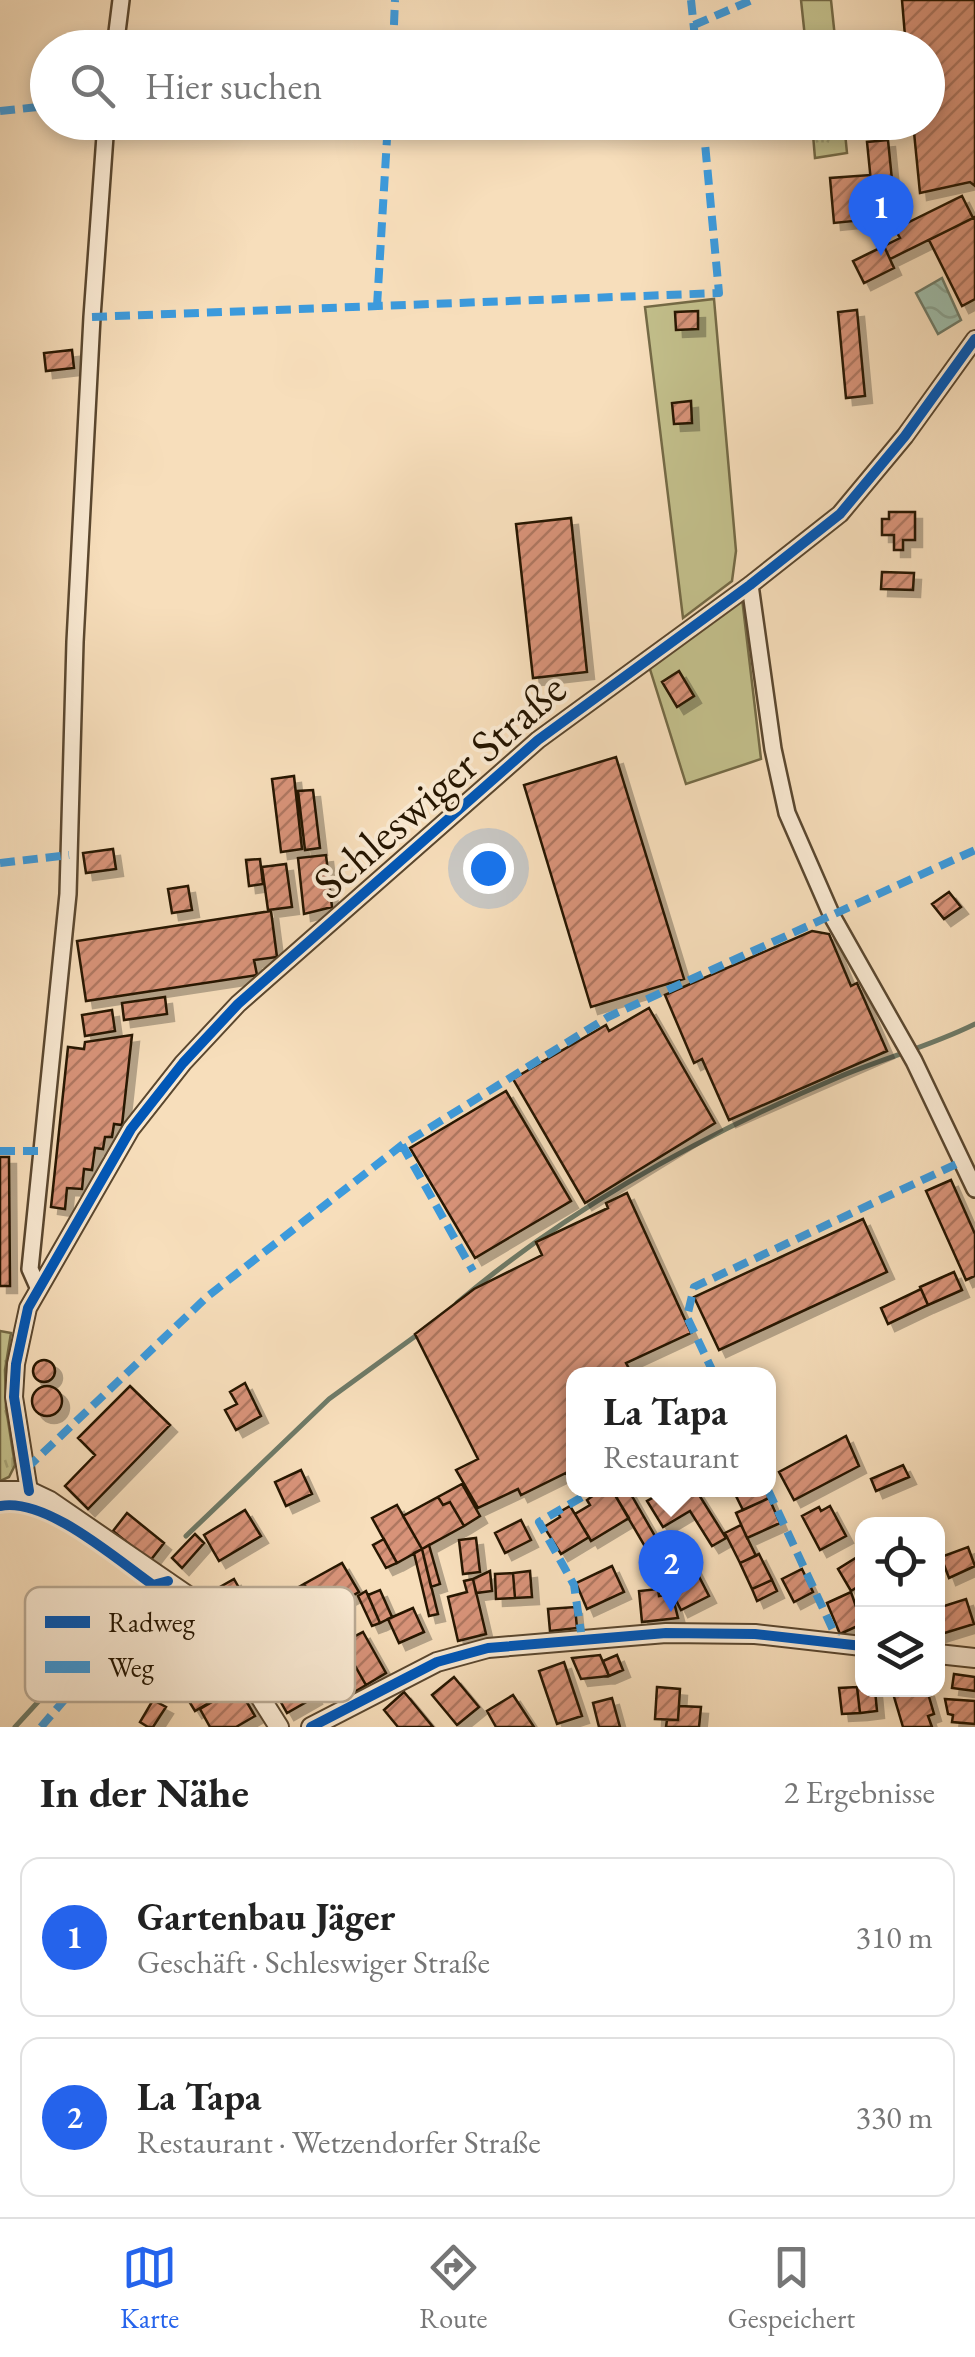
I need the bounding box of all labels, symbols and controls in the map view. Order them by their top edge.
search box [30,30,945,140]
icon: search [65,58,120,113]
text: Hier suchen [145,61,322,110]
pin: 1 [848,174,914,256]
street label: Schleswiger Straße [301,659,577,911]
your location [463,843,514,894]
popup [566,1367,776,1497]
text: La Tapa [603,1387,728,1436]
text: Restaurant [603,1436,739,1478]
map controls [855,1517,945,1697]
button: locate [855,1517,945,1607]
pin: 2 [638,1530,704,1612]
legend [25,1587,355,1702]
text: Radweg [108,1604,196,1640]
button: layers [855,1607,945,1697]
text: Weg [108,1649,155,1685]
text: In der Nähe [40,1765,249,1820]
text: 2 Ergebnisse [784,1771,935,1813]
text: Gartenbau Jäger [137,1892,395,1941]
text: 1 [66,1916,83,1958]
text: 310 m [856,1916,933,1958]
text: Geschäft · Schleswiger Straße [137,1941,490,1983]
text: La Tapa [137,2072,261,2121]
text: 2 [66,2096,83,2138]
text: 330 m [856,2096,933,2138]
text: Restaurant · Wetzendorfer Straße [137,2121,541,2163]
tab: Karte [120,2240,179,2336]
tab: Route [419,2240,488,2336]
tab: Gespeichert [727,2240,855,2336]

